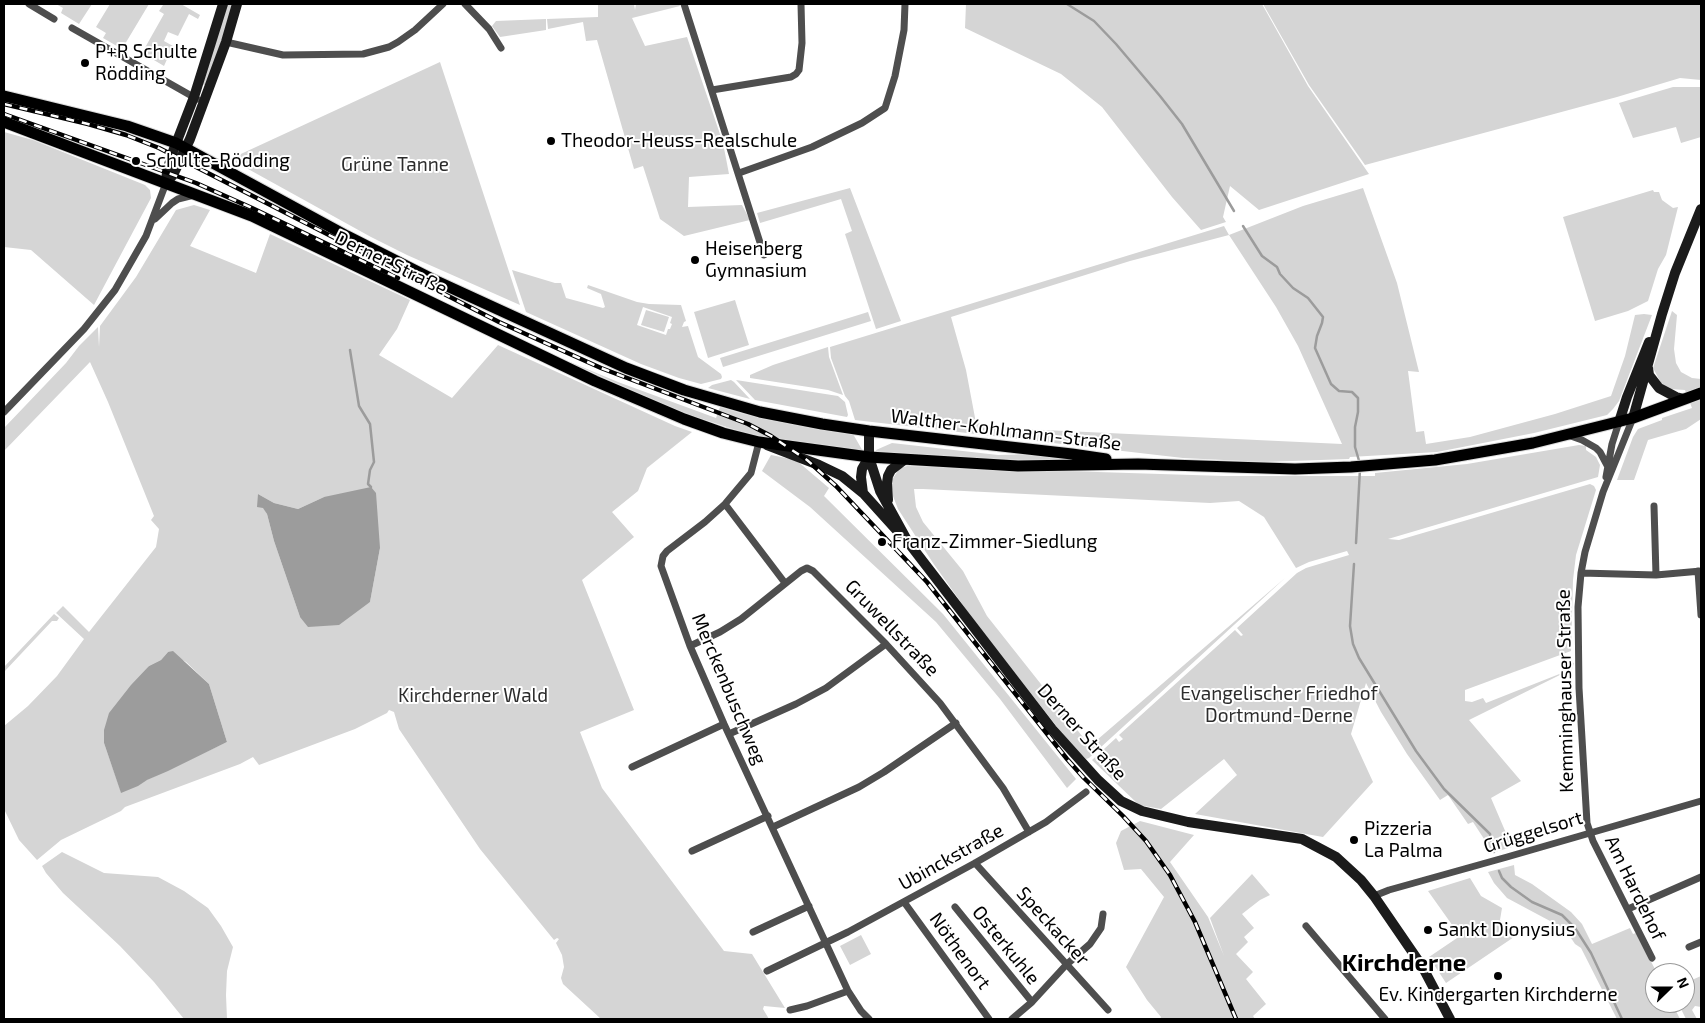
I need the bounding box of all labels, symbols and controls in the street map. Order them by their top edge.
place label: P+R Schulte Rödding [95,41,197,85]
marker: P+R Schulte Rödding [79,57,91,69]
place label: Theodor-Heuss-Realschule [561,130,797,152]
marker: Theodor-Heuss-Realschule [545,135,557,147]
place label: Schulte-Rödding [146,150,290,172]
park label: Grüne Tanne [341,154,449,176]
marker: Schulte-Rödding [130,155,142,167]
street label: Derner Straße [331,226,451,300]
place label: Heisenberg Gymnasium [705,238,807,282]
marker: Heisenberg Gymnasium [689,254,701,266]
street label: Walther-Kohlmann-Straße [889,405,1123,455]
place label: Franz-Zimmer-Siedlung [892,531,1097,553]
marker: Franz-Zimmer-Siedlung [876,536,888,548]
street label: Gruwellstraße [840,575,944,681]
street label: Kemminghauser Straße [1552,589,1578,793]
street label: Merckenbuschweg [687,610,771,768]
street label: Derner Straße [1033,679,1131,785]
park label: Evangelischer Friedhof Dortmund-Derne [1180,683,1378,727]
park label: Kirchderner Wald [398,685,548,707]
street label: Grüggelsort [1481,806,1585,858]
place label: Pizzeria La Palma [1364,818,1443,862]
street label: Ubinckstraße [895,819,1007,895]
street label: Am Hardehof [1600,832,1670,944]
marker: Pizzeria La Palma [1348,834,1360,846]
street label: Speckacker [1012,882,1094,970]
street label: Osterkuhle [967,901,1045,989]
street label: Nöthenort [925,908,995,994]
place label: Sankt Dionysius [1438,919,1575,941]
marker: Sankt Dionysius [1422,924,1434,936]
district label: Kirchderne [1342,949,1466,977]
north arrow [1645,963,1695,1013]
marker: Ev. Kindergarten Kirchderne [1492,970,1504,982]
text: N [1674,975,1693,990]
place label: Ev. Kindergarten Kirchderne [1378,984,1618,1006]

